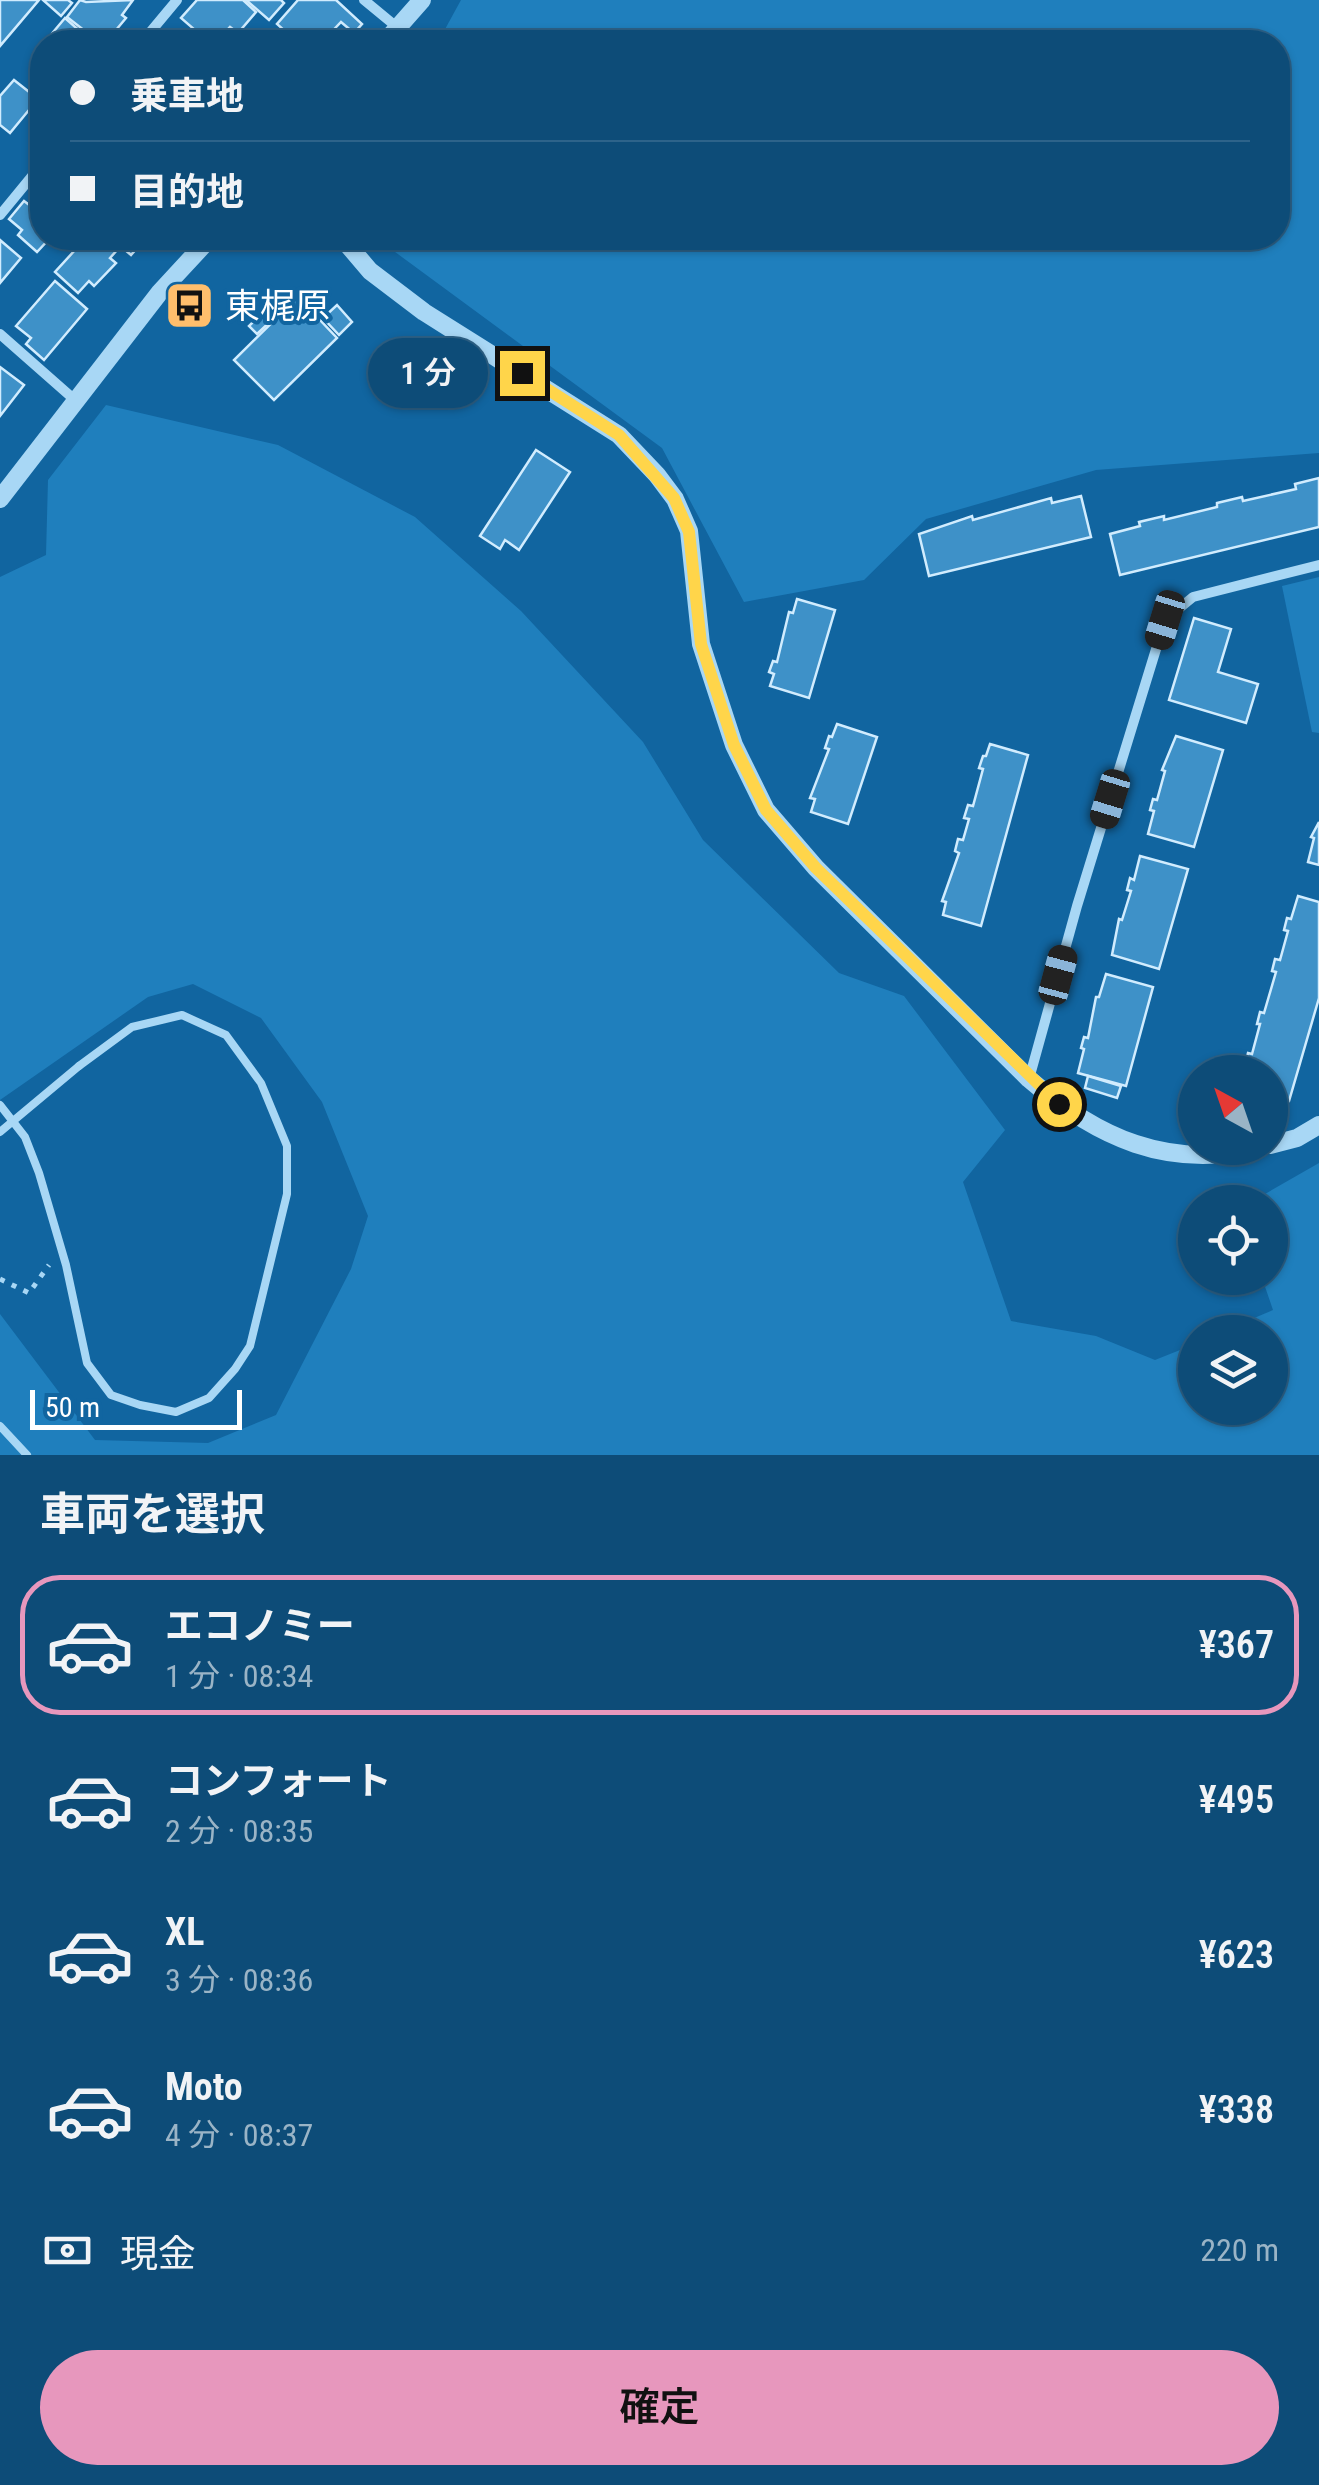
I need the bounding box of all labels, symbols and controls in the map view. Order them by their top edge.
text: 乗車地 [130,74,244,118]
text: 目的地 [130,170,244,214]
bus stop icon: 東梶原 [164,280,216,332]
place label: 東梶原 [225,286,330,327]
callout: 1 分 [367,338,487,408]
route end [500,351,545,396]
text: 1 分 [400,354,456,392]
car [1142,587,1188,653]
car [1087,766,1133,832]
car [1036,942,1080,1008]
north arrow [1178,1055,1288,1165]
map controls [1178,1055,1288,1425]
route start [1037,1082,1082,1127]
button: locate [1178,1185,1288,1295]
button: layers [1178,1315,1288,1425]
scale bar [30,1385,242,1430]
text: 50 m [45,1391,100,1424]
text: 車両を選択 [40,1488,265,1541]
icon: car [45,1600,135,1690]
text: エコノミー [165,1604,355,1648]
text: ¥367 [1199,1623,1274,1667]
text: 1 分 · 08:34 [165,1657,313,1695]
icon: car [45,1755,135,1845]
text: コンフォート [165,1759,392,1803]
text: ¥495 [1199,1778,1274,1822]
text: 2 分 · 08:35 [165,1812,313,1850]
icon: car [45,1910,135,2000]
text: XL [165,1910,204,1954]
text: ¥623 [1199,1933,1274,1977]
text: 3 分 · 08:36 [165,1961,313,1999]
icon: car [45,2065,135,2155]
text: Moto [165,2065,243,2109]
text: ¥338 [1199,2088,1274,2132]
text: 4 分 · 08:37 [165,2116,313,2154]
icon: cash [40,2223,95,2278]
text: 220 m [1200,2231,1279,2269]
text: 現金 [120,2232,196,2276]
button: 確定 [40,2350,1279,2465]

